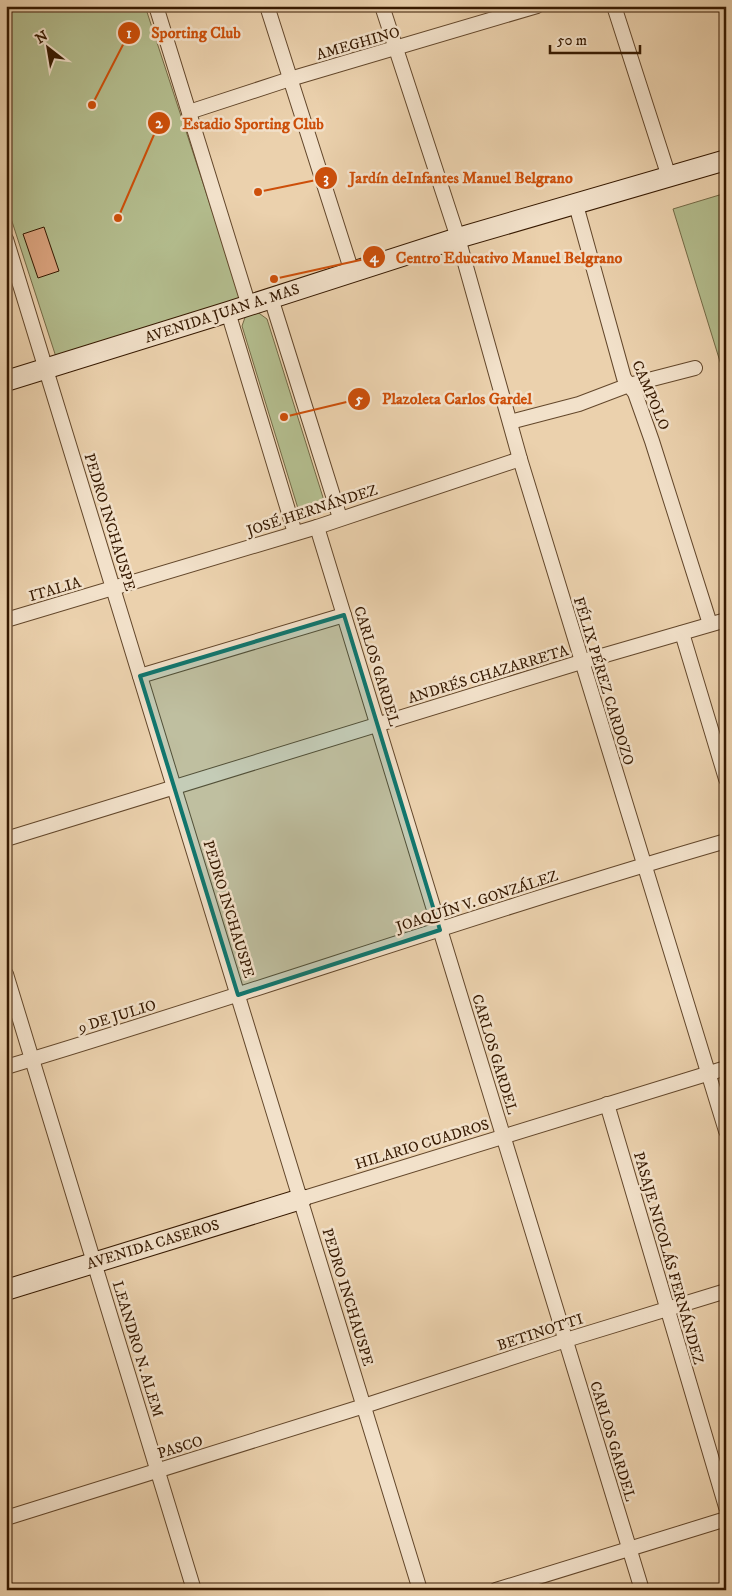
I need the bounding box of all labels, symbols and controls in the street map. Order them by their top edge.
callout: Sporting Club [116,17,251,48]
north arrow [22,22,72,72]
scale bar [550,22,640,54]
text: Sporting Club [151,23,241,43]
street label: AMEGHINO [314,23,402,64]
text: 1 [126,24,132,43]
text: N [32,27,52,48]
text: 50 m [557,31,587,50]
callout: Estadio Sporting Club [147,107,333,138]
text: 2 [155,114,163,133]
text: Estadio Sporting Club [182,114,324,134]
callout: Jardín deInfantes Manuel Belgrano [314,162,582,193]
text: Jardín deInfantes Manuel Belgrano [347,168,573,188]
text: 3 [323,169,329,188]
callout: Centro Educativo Manuel Belgrano [361,242,632,273]
text: 4 [369,248,380,267]
text: Centro Educativo Manuel Belgrano [396,248,622,268]
street label: AVENIDA JUAN A. MAS [142,279,302,347]
street label: CAMPOLO [627,357,674,433]
callout: Plazoleta Carlos Gardel [347,383,542,414]
text: Plazoleta Carlos Gardel [382,389,533,409]
text: 5 [354,390,363,409]
street label: PEDRO INCHAUSPE [80,451,140,594]
street label: JOSÉ HERNÁNDEZ [242,479,380,541]
street label: ITALIA [27,573,84,606]
street label: FÉLIX PÉREZ CARDOZO [569,595,638,768]
street label: CARLOS GARDEL [349,604,404,729]
street label: ANDRÉS CHAZARRETA [406,641,571,708]
street label: PEDRO INCHAUSPE [199,838,259,981]
street label: JOAQUÍN V. GONZÁLEZ [392,865,561,937]
street label: CARLOS GARDEL [467,992,522,1117]
street label: 9 DE JULIO [75,996,158,1038]
street label: HILARIO CUADROS [353,1115,492,1174]
street label: PASAJE NICOLÁS FERNÁNDEZ [629,1149,709,1367]
street label: AVENIDA CASEROS [84,1215,222,1274]
street label: PEDRO INCHAUSPE [318,1226,378,1369]
street label: LEANDRO N. ALEM [108,1279,167,1420]
street label: BETINOTTI [495,1310,586,1355]
street label: CARLOS GARDEL [585,1379,640,1504]
street label: PASCO [155,1432,205,1463]

